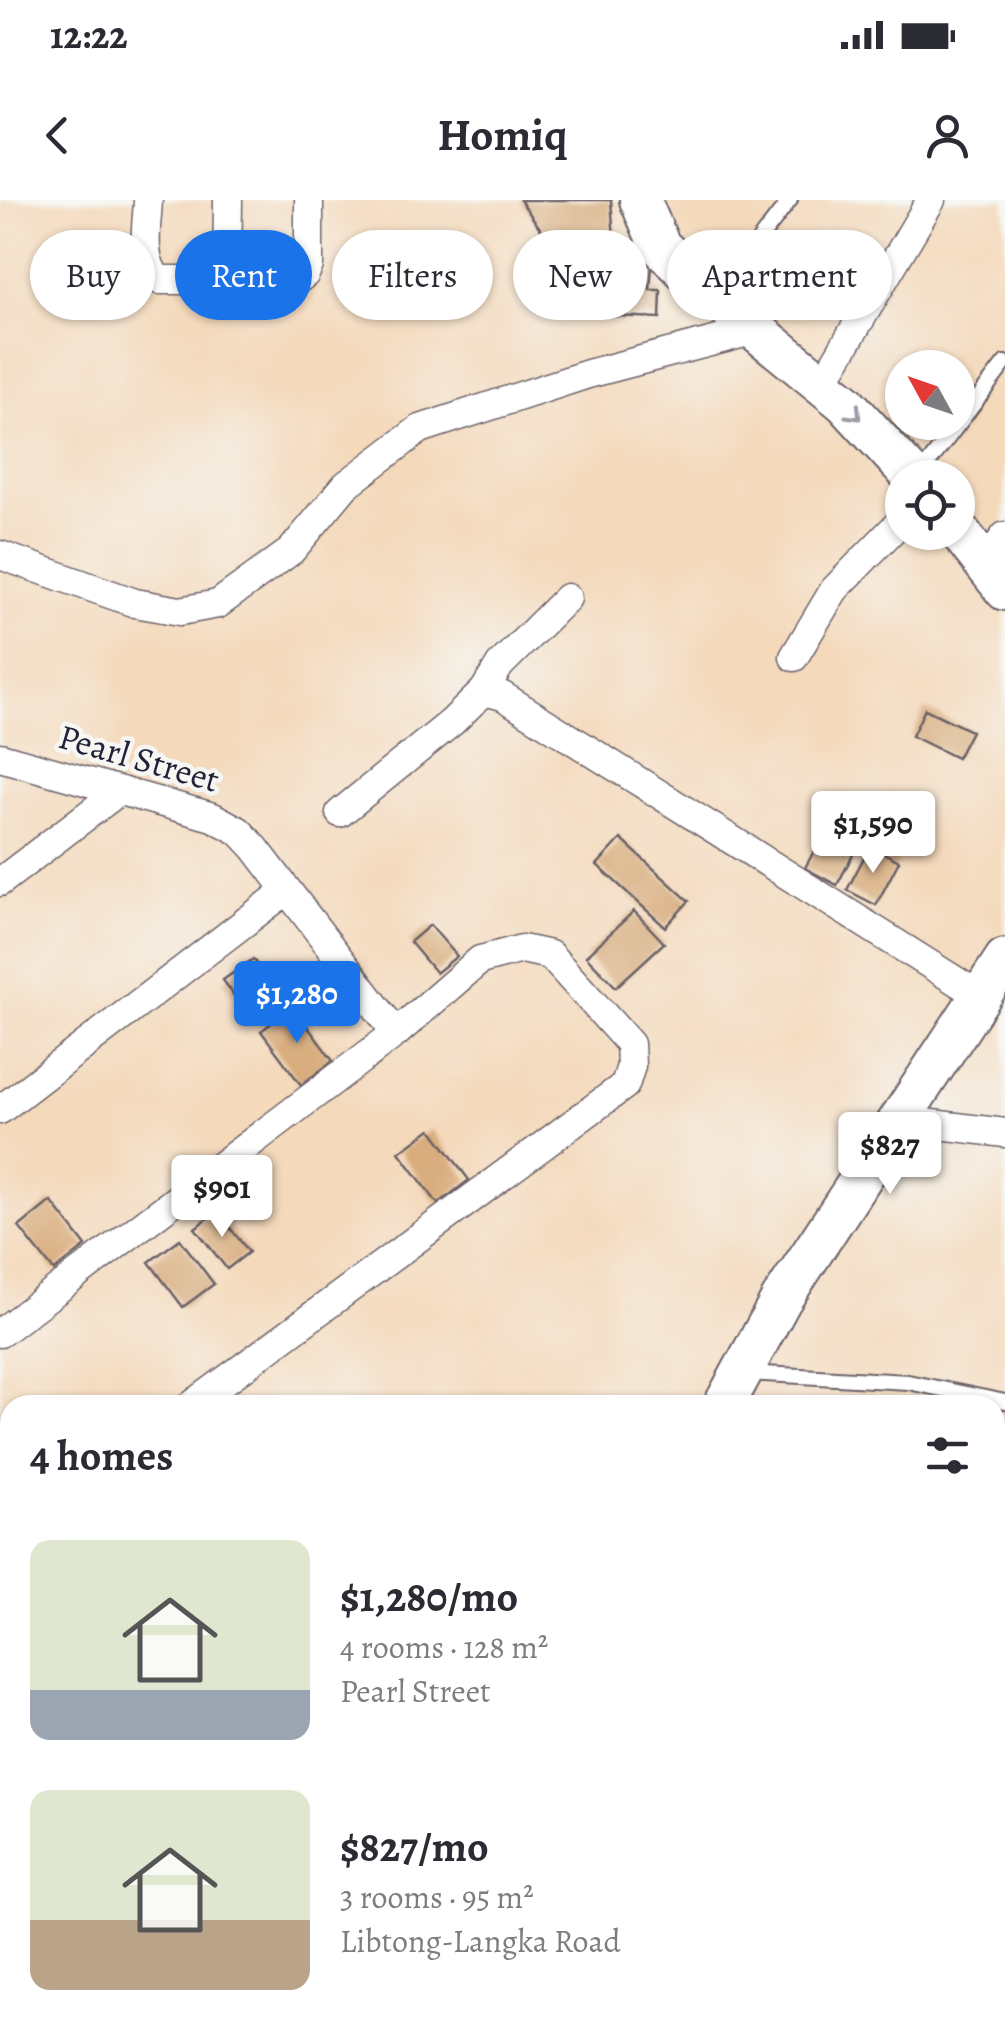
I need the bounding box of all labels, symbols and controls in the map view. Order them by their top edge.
text: 12:22 [50,9,128,61]
text: Homiq [437,104,568,166]
icon: back [30,108,85,163]
icon: person [920,108,975,163]
chip: Buy [30,230,155,320]
chip: Rent [175,230,312,320]
chip: Filters [332,230,493,320]
chip: New [513,230,647,320]
chip: Apartment [667,230,892,320]
north arrow [885,350,975,440]
map controls [885,350,975,550]
one-way arrow [843,402,861,421]
button: locate [885,460,975,550]
street label: Pearl Street [53,712,225,804]
pin: $1,590 [792,791,954,876]
text: $1,590 [833,801,913,845]
pin: $1,280 [216,961,378,1046]
text: $1,280 [256,971,338,1015]
pin: $827 [831,1112,949,1197]
text: $827 [860,1122,920,1166]
pin: $901 [163,1155,281,1240]
text: $901 [193,1165,251,1209]
text: 4 homes [30,1427,173,1484]
icon: filters [920,1428,975,1483]
text: $1,280/mo [340,1568,518,1625]
icon: home [110,1580,230,1700]
text: 4 rooms · 128 m² [340,1625,548,1669]
text: Pearl Street [340,1669,491,1713]
text: $827/mo [340,1818,489,1875]
icon: home [110,1830,230,1950]
text: 3 rooms · 95 m² [340,1875,534,1919]
text: Libtong-Langka Road [340,1919,621,1963]

